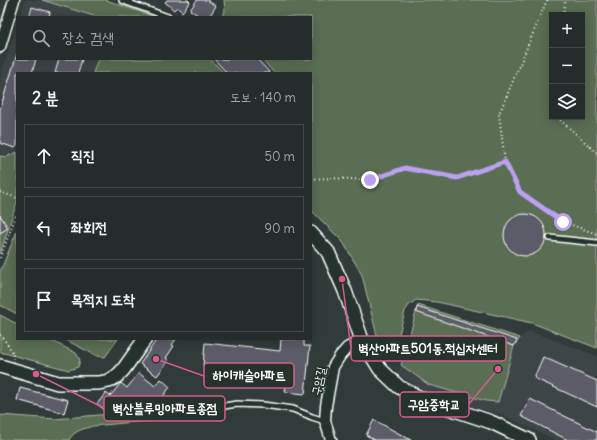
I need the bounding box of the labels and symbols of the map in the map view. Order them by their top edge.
route end [361,171,379,189]
route start [554,213,572,231]
callout: 벽산아파트501동.적십자센터 [351,336,506,361]
text: 벽산아파트501동.적십자센터 [359,340,497,357]
callout: 하이캐슬아파트 [204,363,294,388]
street label: 구암길 [308,365,328,397]
text: 하이캐슬아파트 [212,367,286,384]
callout: 구암중학교 [400,392,469,417]
callout: 벽산블루밍아파트종점 [104,396,225,421]
text: 구암중학교 [408,396,460,413]
text: 벽산블루밍아파트종점 [113,400,218,417]

